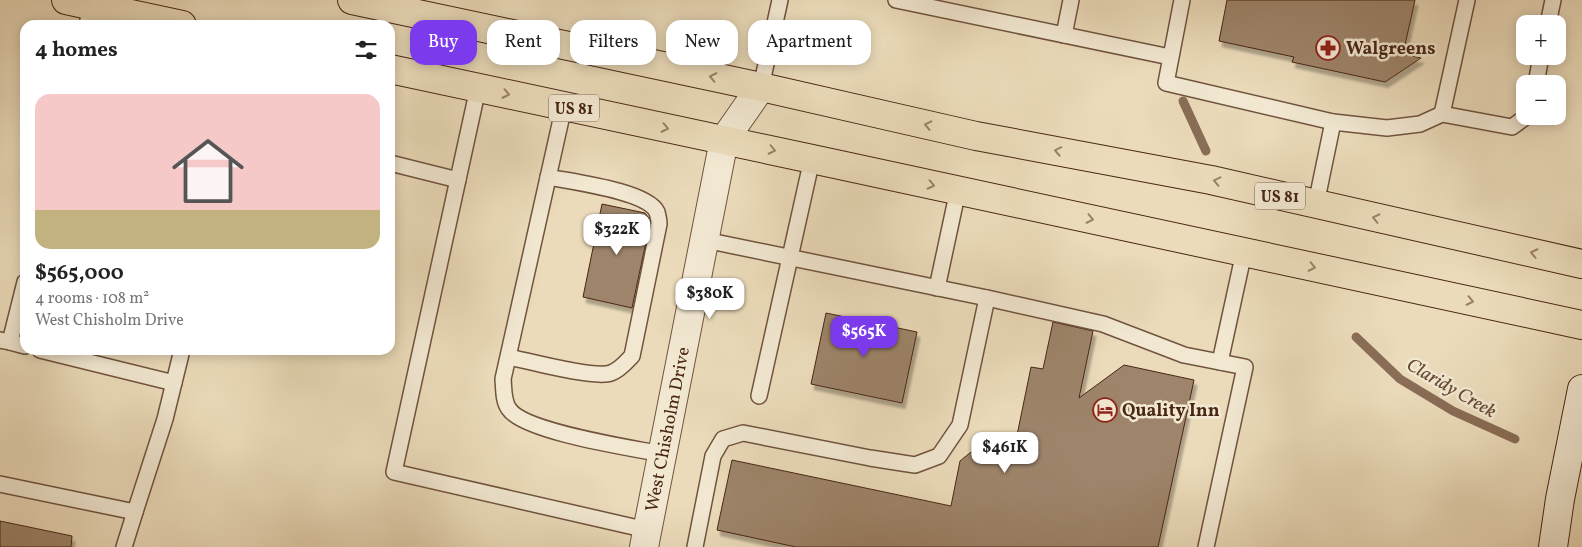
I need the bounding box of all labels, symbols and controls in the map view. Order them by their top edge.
map controls [1516,15,1566,125]
button: + [1516,15,1566,65]
chip: Buy [410,20,477,65]
chip: Rent [487,20,560,65]
chip: Filters [570,20,656,65]
chip: New [666,20,738,65]
chip: Apartment [748,20,871,65]
pharmacy icon: Walgreens [1315,35,1341,61]
text: 4 homes [35,36,118,65]
icon: filters [352,36,380,64]
place label: Walgreens [1346,37,1435,62]
one-way arrow [709,72,718,83]
button: − [1516,75,1566,125]
one-way arrow [502,88,511,99]
road number: US 81 [549,95,599,122]
one-way arrow [924,120,933,131]
one-way arrow [661,122,670,132]
icon: home [163,126,253,216]
one-way arrow [768,144,777,155]
one-way arrow [1053,146,1062,157]
one-way arrow [1213,176,1222,187]
one-way arrow [926,179,935,189]
road number: US 81 [1255,182,1305,210]
one-way arrow [1085,213,1094,224]
one-way arrow [1371,213,1380,224]
pin: $322K [582,214,652,256]
text: $322K [594,219,640,241]
one-way arrow [1530,248,1539,259]
text: $565,000 [35,259,124,288]
one-way arrow [1307,261,1316,272]
pin: $380K [675,278,745,320]
text: $380K [686,283,734,305]
text: 4 rooms · 108 m² [35,288,149,310]
one-way arrow [1466,295,1475,306]
text: West Chisholm Drive [35,310,184,332]
pin: $565K [829,316,899,358]
text: $565K [842,321,886,343]
street label: West Chisholm Drive [640,345,697,514]
water label: Claridy Creek [1401,352,1501,425]
hotel icon: Quality Inn [1092,397,1118,423]
place label: Quality Inn [1122,399,1220,424]
pin: $461K [970,432,1040,474]
text: $461K [982,437,1028,459]

